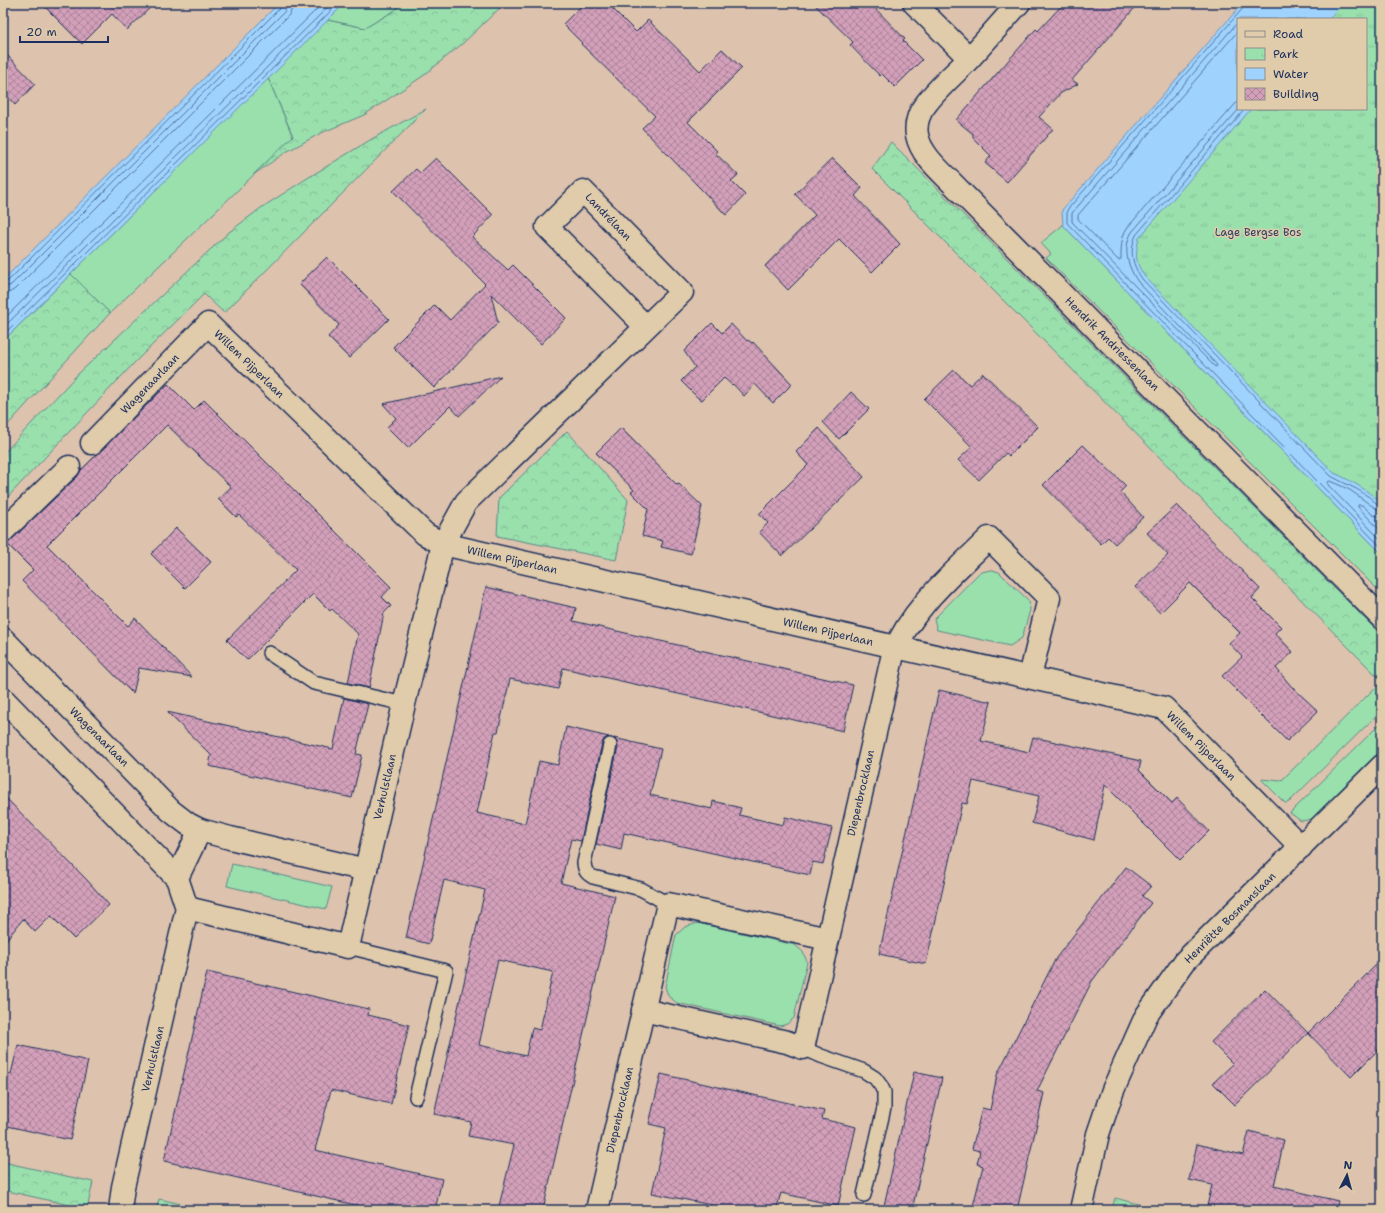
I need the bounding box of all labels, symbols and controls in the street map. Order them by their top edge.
scale bar [20,18,108,44]
legend [1237,18,1367,110]
text: 20 m [26,24,57,40]
text: Road [1273,26,1304,42]
text: Park [1273,46,1299,62]
text: Water [1273,66,1309,82]
text: Building [1273,86,1319,102]
street label: Landrélaan [582,190,635,244]
park label: Lage Bergse Bos [1215,225,1301,240]
street label: Hendrik Andriessenlaan [1062,294,1163,395]
street label: Willem Pijperlaan [211,326,288,402]
street label: Wagenaarlaan [117,350,183,417]
street label: Willem Pijperlaan [465,542,559,578]
street label: Willem Pijperlaan [781,614,875,650]
street label: Wagenaarlaan [66,704,132,770]
street label: Willem Pijperlaan [1163,708,1239,784]
street label: Diepenbrocklaan [844,748,878,838]
street label: Verhulstlaan [370,752,400,822]
street label: Henriëtte Bosmanslaan [1181,869,1279,967]
street label: Verhulstlaan [138,1024,168,1094]
street label: Diepenbrocklaan [603,1065,637,1155]
north arrow [1327,1155,1367,1195]
text: N [1343,1158,1353,1173]

